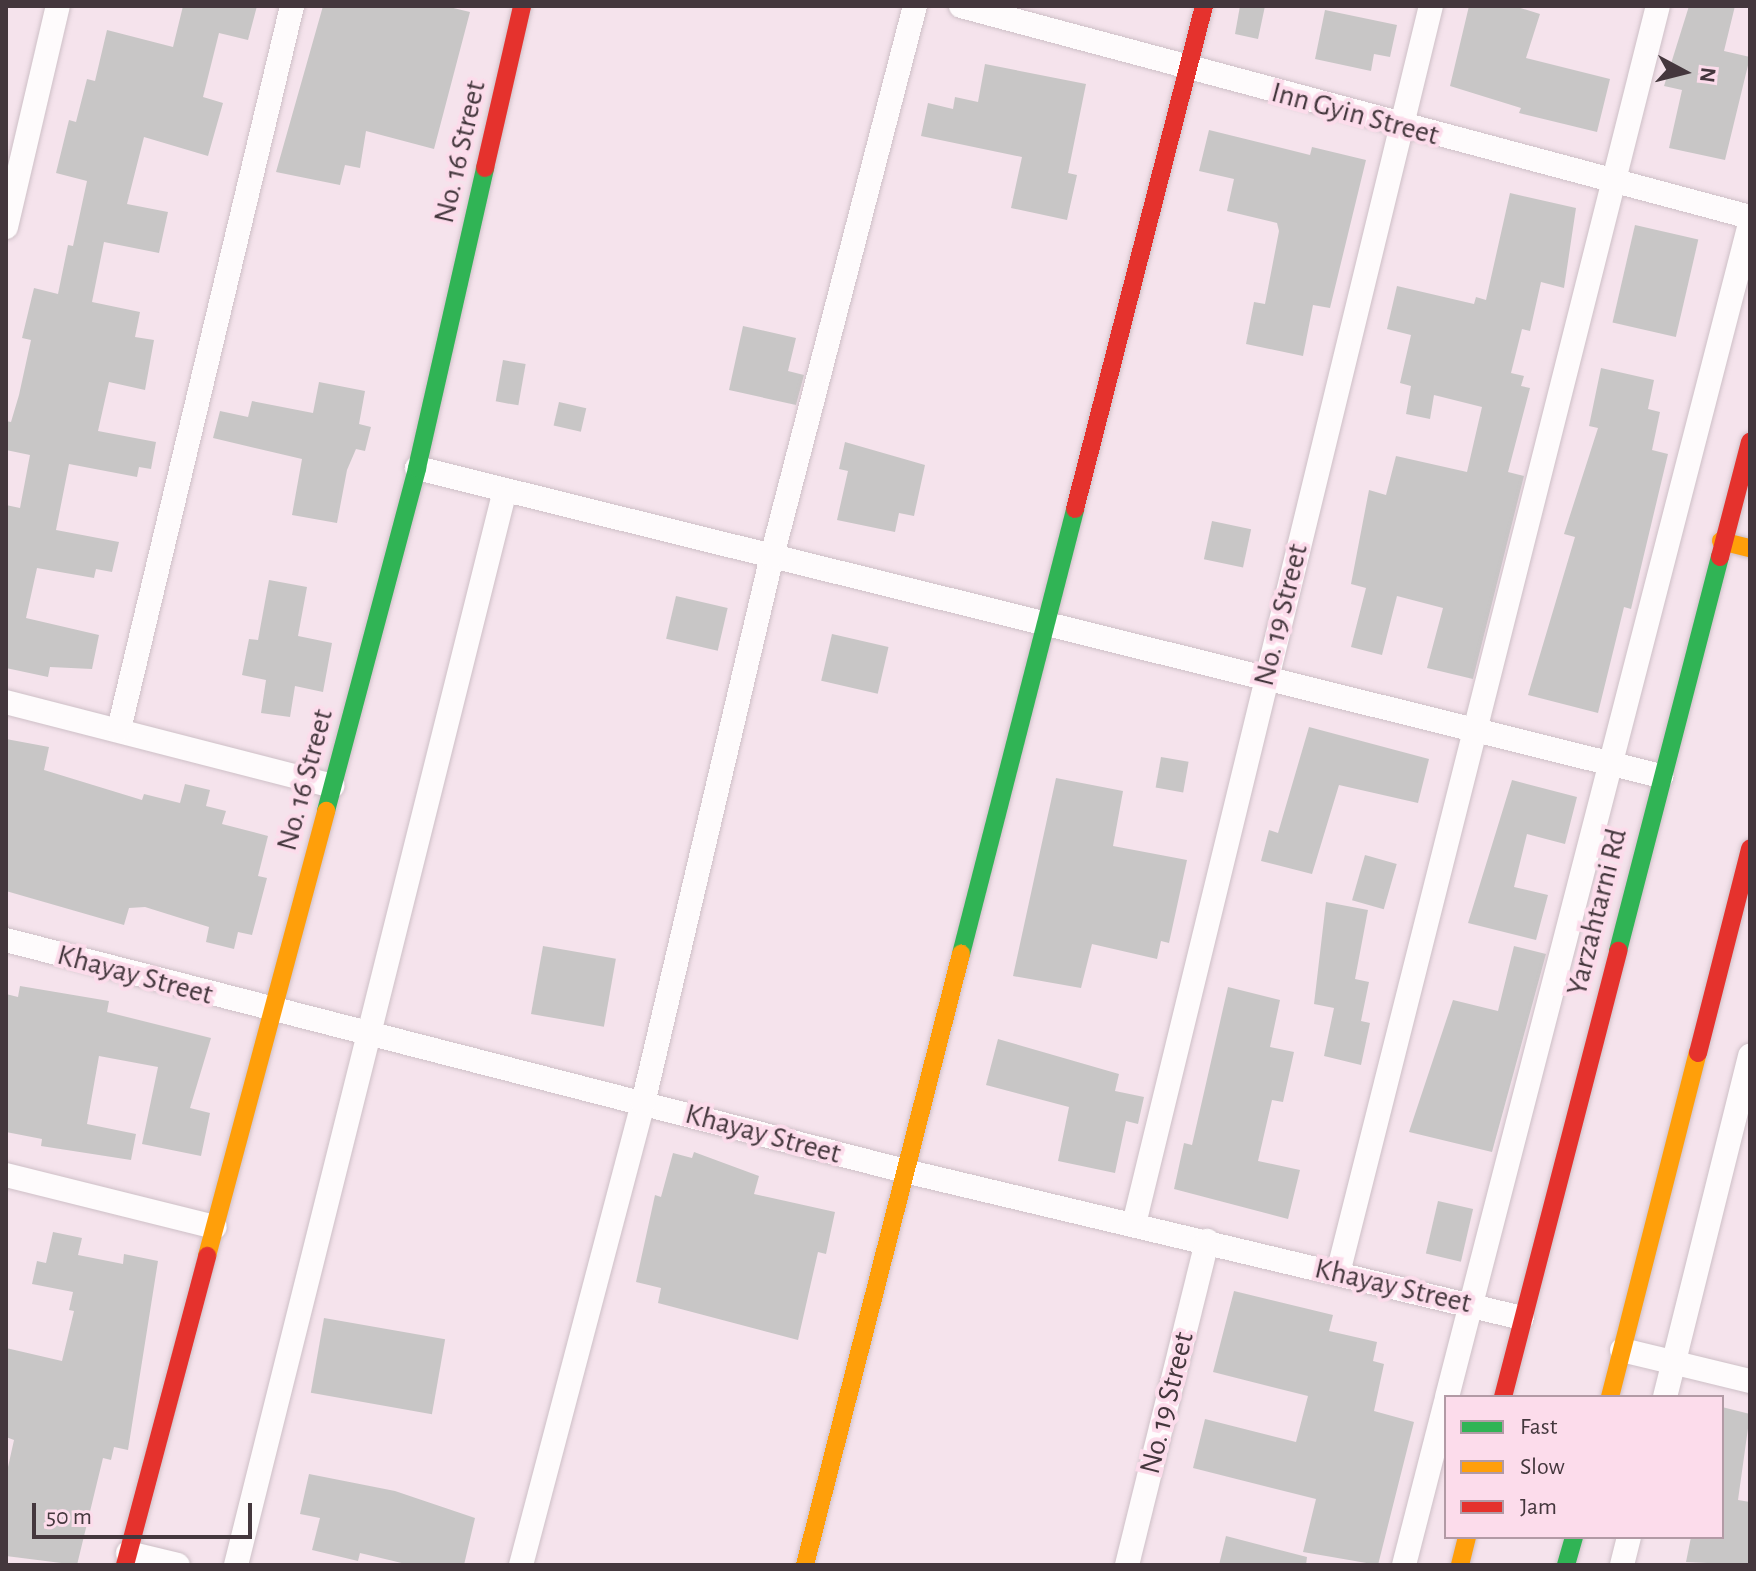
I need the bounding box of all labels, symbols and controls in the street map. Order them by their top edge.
north arrow [1644,32,1724,112]
text: N [1696,66,1720,84]
street label: Inn Gyin Street [1267,74,1443,154]
street label: No. 16 Street [426,77,494,227]
street label: No. 19 Street [1246,540,1316,690]
street label: No. 16 Street [269,705,341,855]
street label: Yarzahtarni Rd [1559,825,1635,999]
street label: Khayay Street [53,937,217,1013]
street label: Khayay Street [681,1096,845,1172]
street label: Khayay Street [1311,1251,1475,1321]
street label: No. 19 Street [1132,1328,1202,1478]
legend [1444,1395,1724,1539]
text: Fast [1520,1415,1557,1439]
text: Slow [1520,1455,1565,1479]
scale bar [36,1487,256,1537]
text: Jam [1520,1495,1557,1519]
text: 50 m [46,1505,92,1529]

